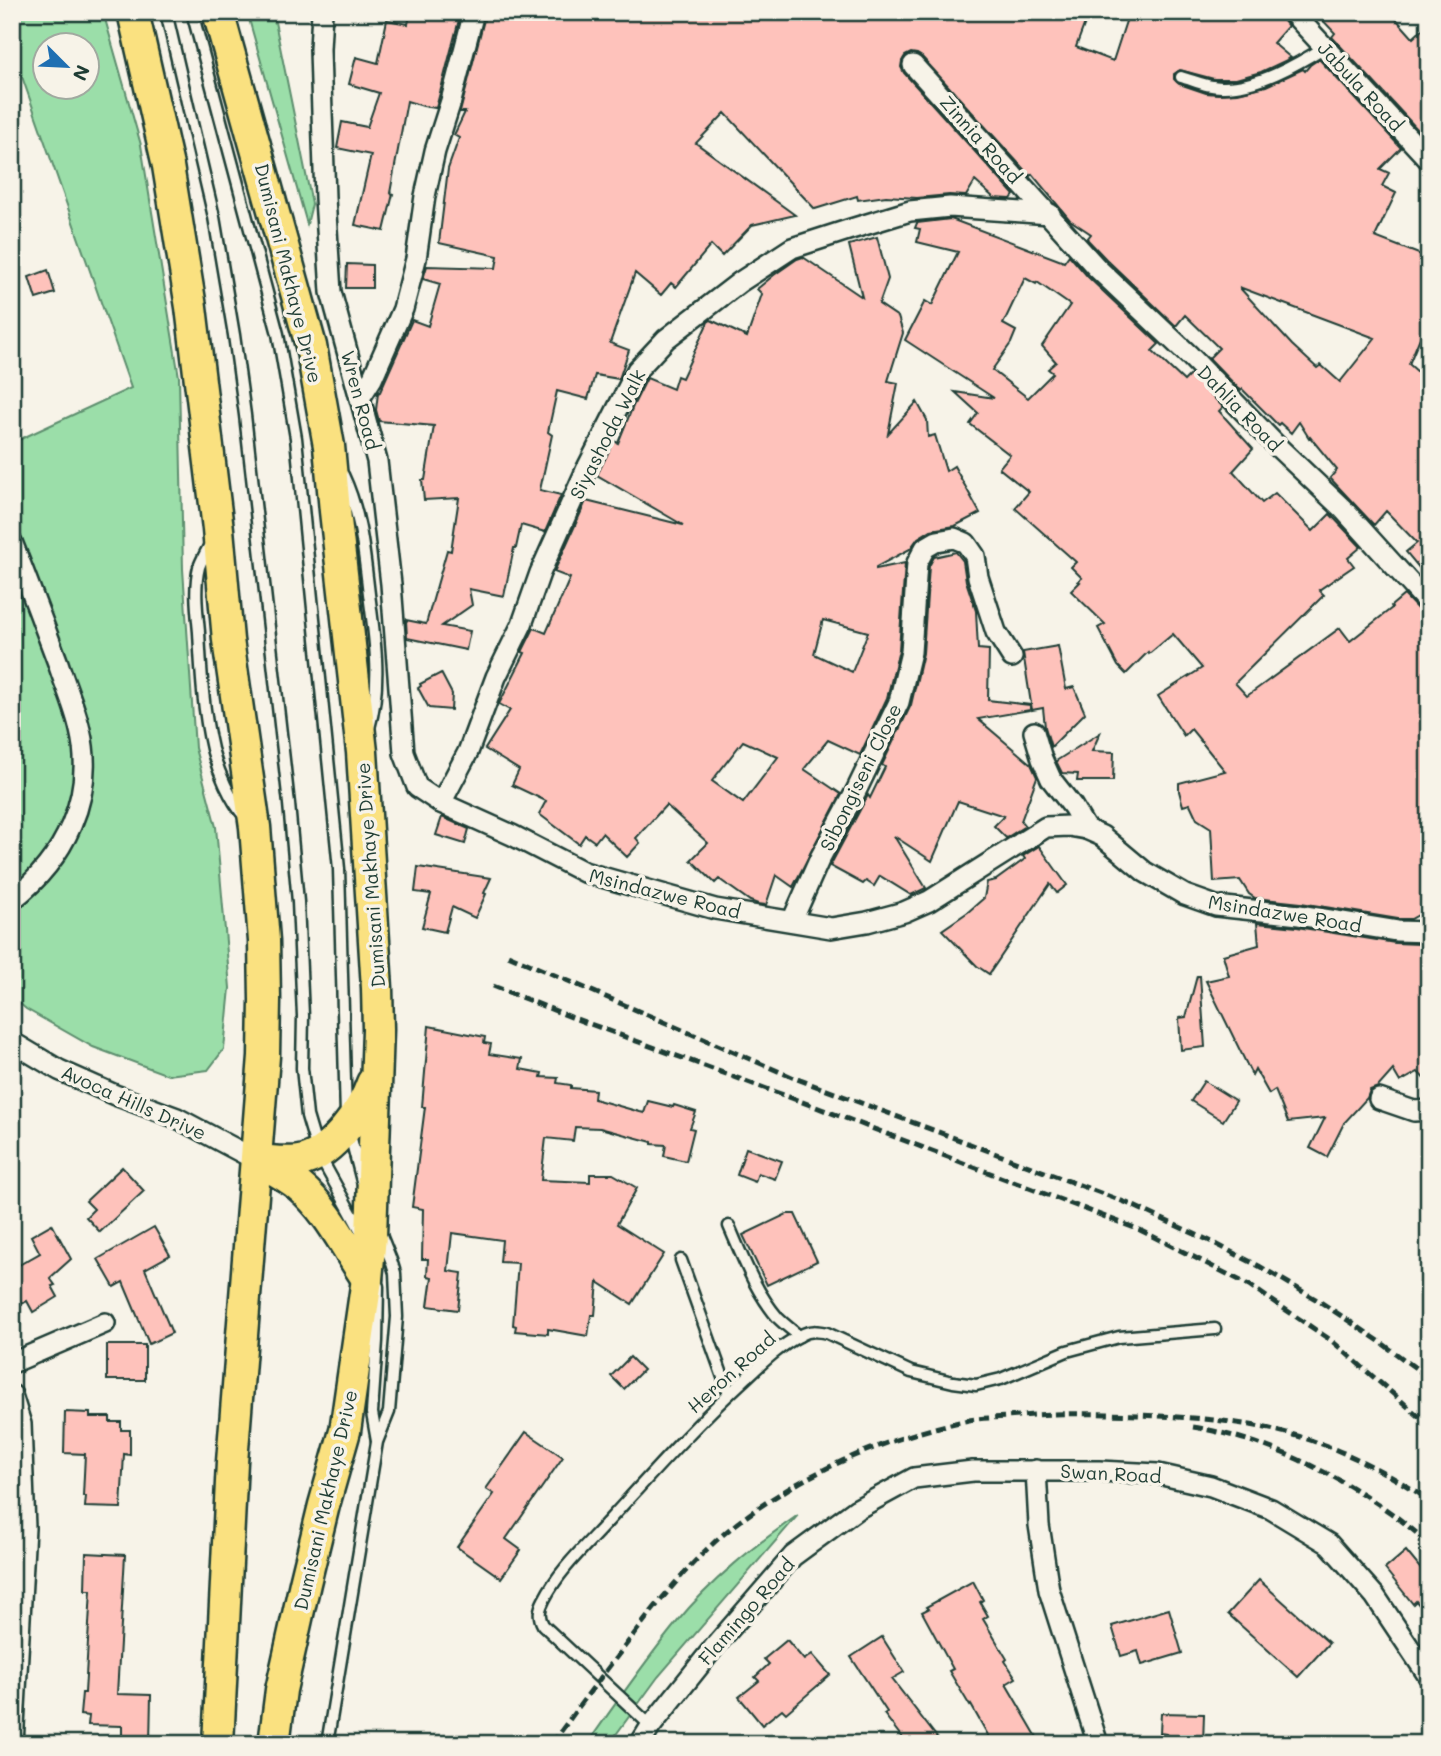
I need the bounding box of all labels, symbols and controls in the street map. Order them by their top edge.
north arrow [32,32,102,102]
street label: Jabula Road [1313,36,1409,136]
text: N [68,61,96,85]
street label: Zinnia Road [935,89,1027,189]
street label: Dumisani Makhaye Drive [250,161,328,385]
street label: Wren Road [336,348,386,452]
street label: Dahlia Road [1192,359,1288,457]
street label: Siyashoda Walk [563,365,651,503]
street label: Sibongiseni Close [813,699,907,855]
street label: Dumisani Makhaye Drive [350,762,390,988]
street label: Msindazwe Road [587,862,743,924]
street label: Msindazwe Road [1206,889,1364,937]
street label: Avoca Hills Drive [58,1059,210,1145]
street label: Heron Road [682,1326,780,1418]
street label: Dumisani Makhaye Drive [287,1387,363,1613]
street label: Swan Road [1060,1458,1162,1488]
street label: Flamingo Road [692,1552,800,1670]

